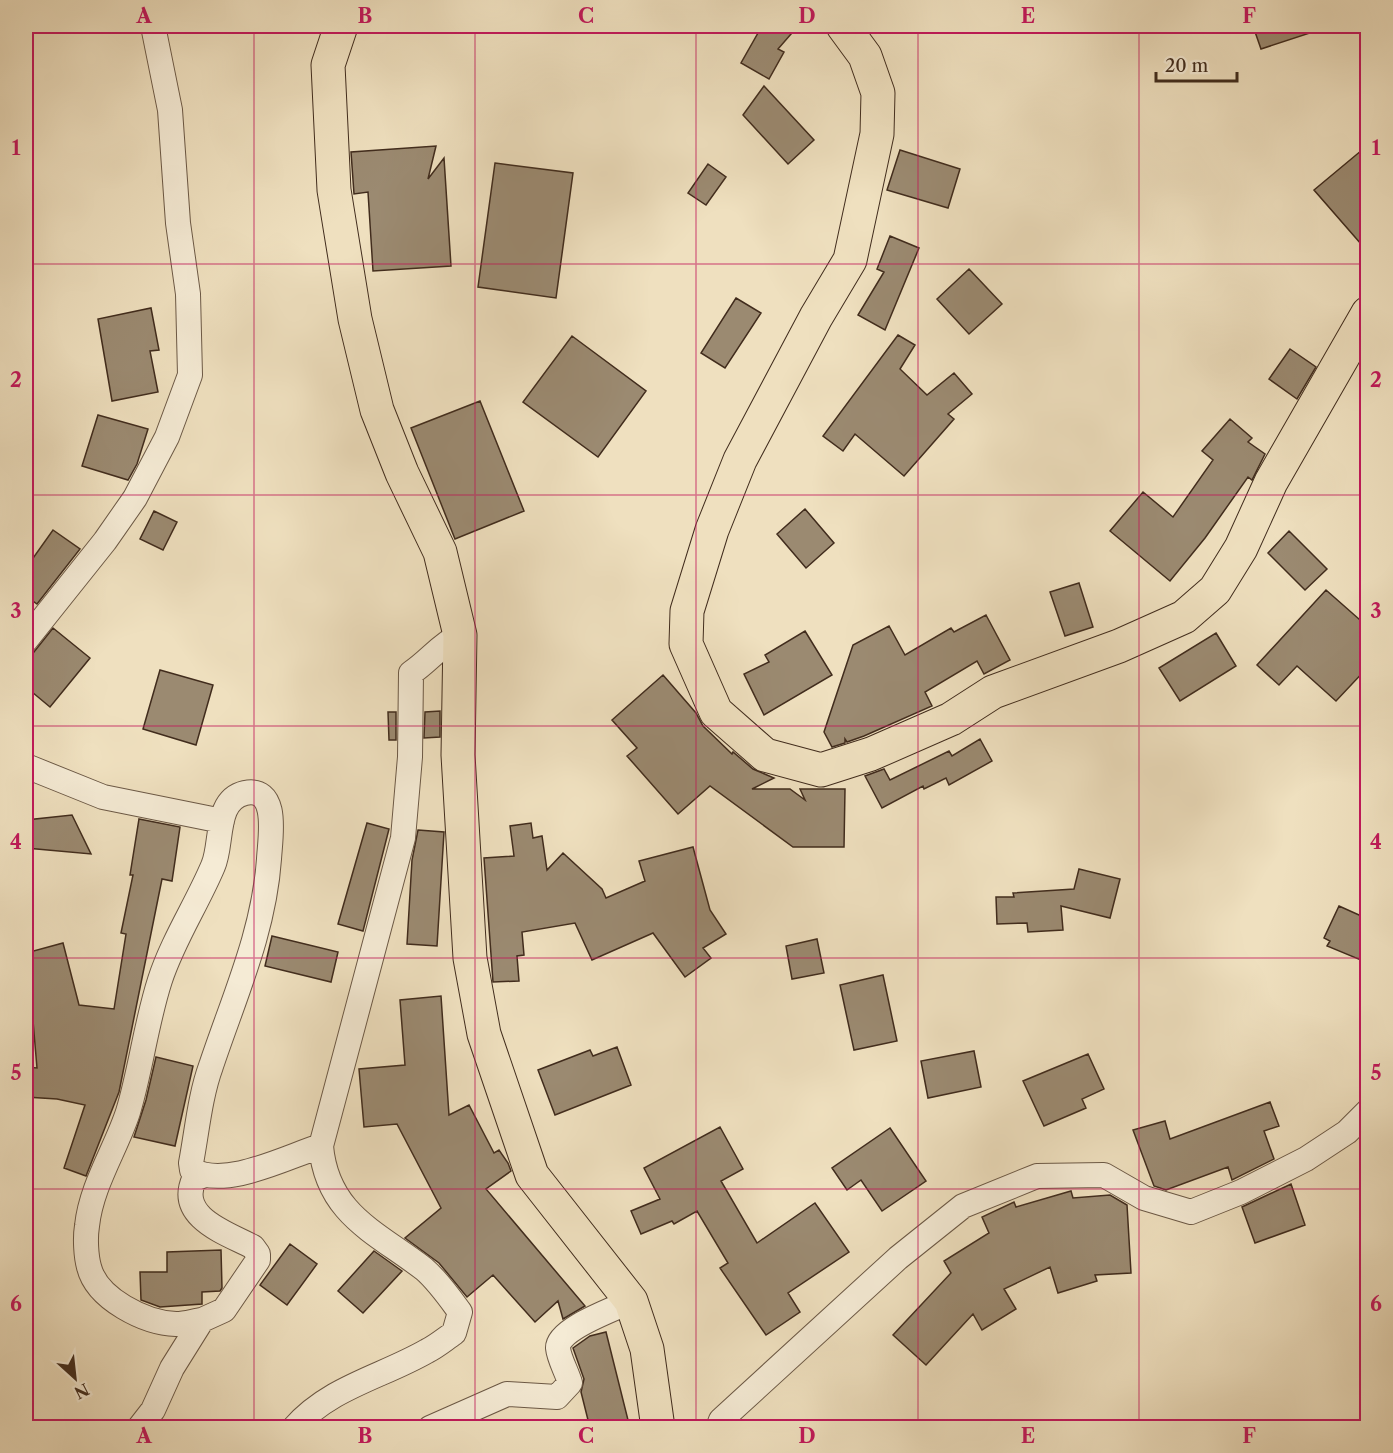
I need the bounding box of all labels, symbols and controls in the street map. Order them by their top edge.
text: A [135,4,152,28]
text: B [358,4,373,28]
text: C [578,4,594,28]
text: D [798,4,816,28]
text: E [1021,4,1035,28]
text: F [1242,4,1256,28]
scale bar [1156,45,1237,83]
text: 20 m [1165,55,1209,77]
text: 1 [12,136,21,160]
text: 1 [1372,136,1381,160]
text: 2 [10,368,22,392]
text: 2 [1370,368,1382,392]
text: 3 [10,599,22,623]
text: 3 [1370,599,1382,623]
text: 4 [10,830,22,854]
text: 4 [1370,830,1382,854]
text: 5 [10,1061,22,1085]
text: 5 [1370,1061,1382,1085]
text: 6 [10,1292,22,1316]
text: 6 [1370,1292,1382,1316]
north arrow [45,1348,105,1408]
text: N [71,1379,93,1403]
text: A [135,1424,152,1448]
text: B [358,1424,373,1448]
text: C [578,1424,594,1448]
text: D [798,1424,816,1448]
text: E [1021,1424,1035,1448]
text: F [1242,1424,1256,1448]

